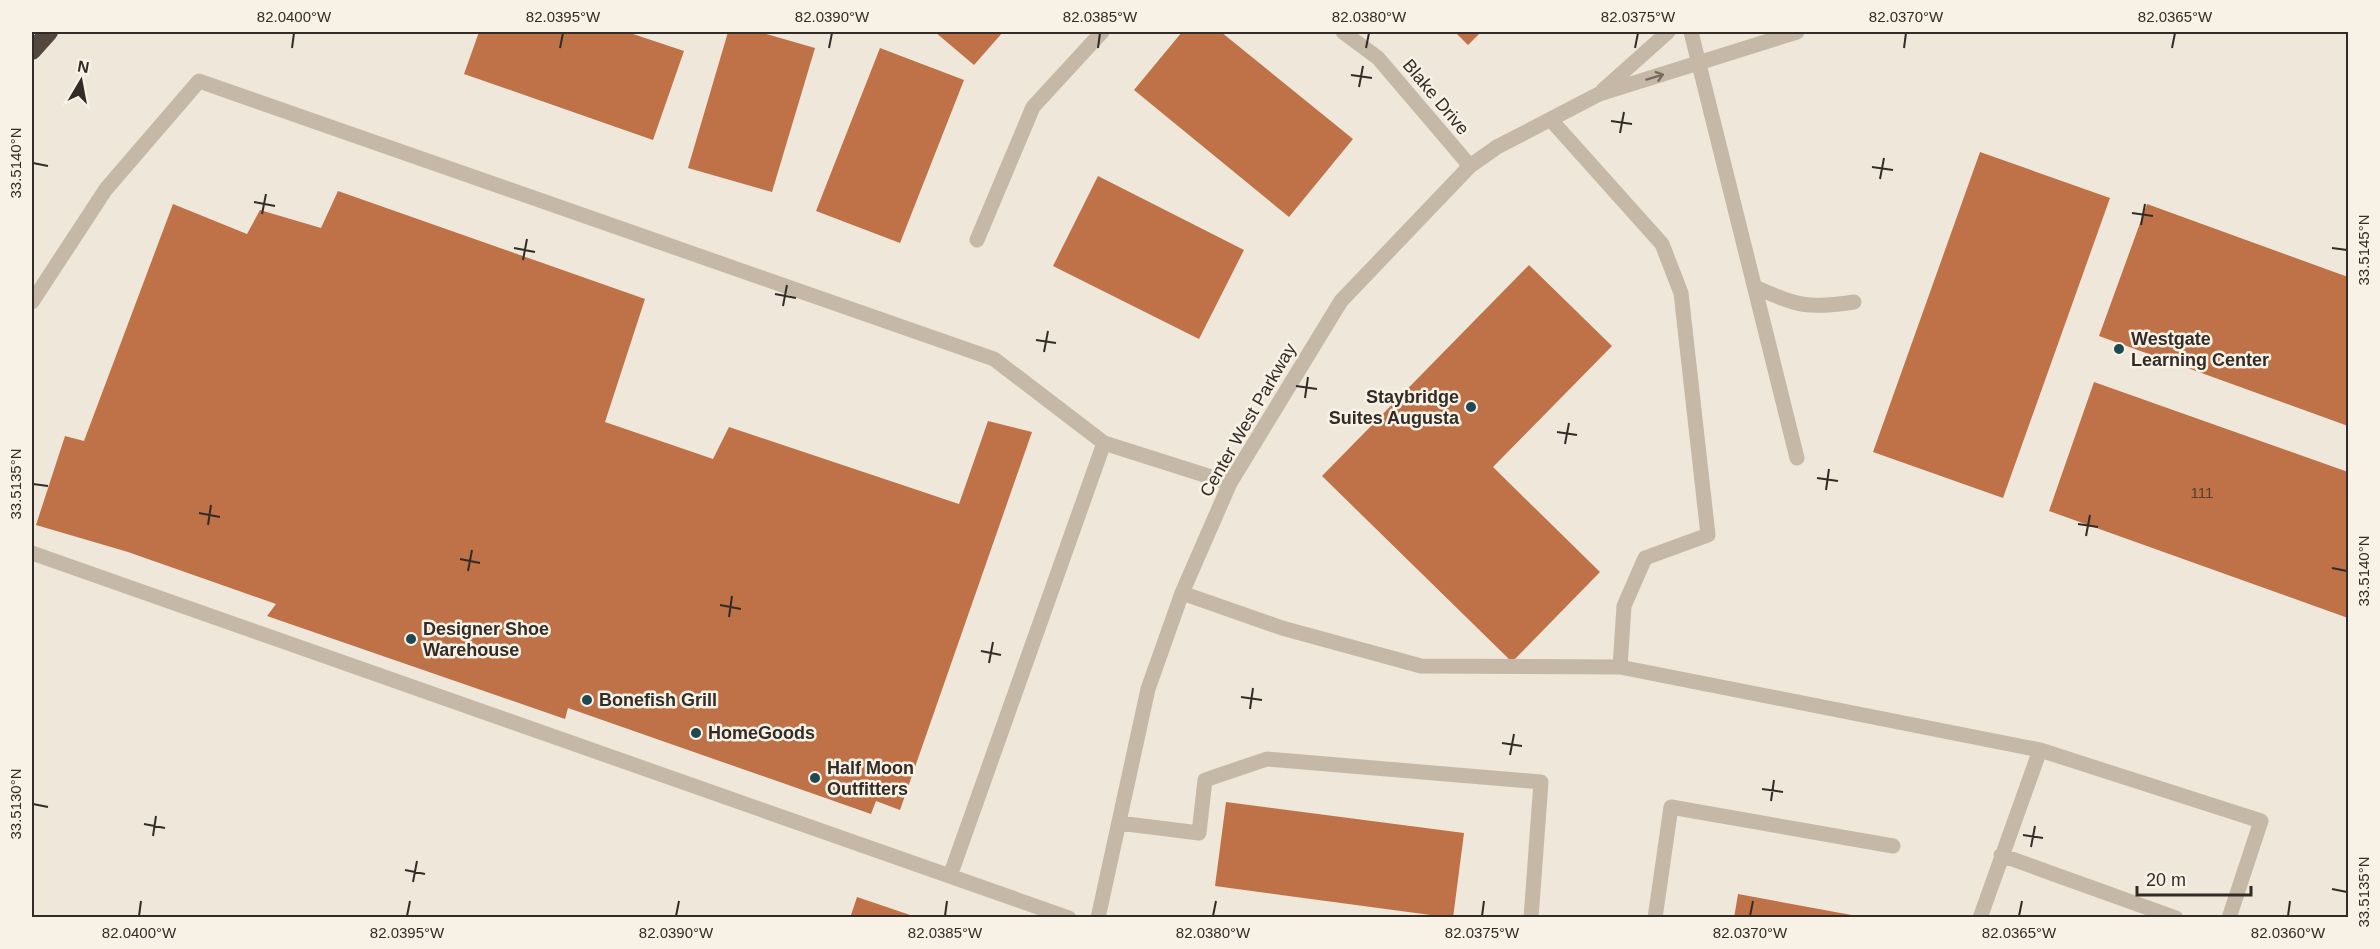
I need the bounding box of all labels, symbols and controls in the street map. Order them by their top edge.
text: 82.0400°W [257,8,332,25]
text: 82.0395°W [526,8,601,25]
text: 82.0390°W [795,8,870,25]
text: 82.0385°W [1063,8,1138,25]
text: 82.0380°W [1332,8,1407,25]
text: 82.0375°W [1601,8,1676,25]
text: 82.0370°W [1869,8,1944,25]
text: 82.0365°W [2138,8,2213,25]
north arrow [51,51,111,111]
street label: Blake Drive [1399,55,1473,139]
text: N [76,57,91,76]
one-way arrow [1645,71,1664,82]
text: 33.5140°N [7,127,24,199]
text: 33.5145°N [2355,214,2372,286]
place label: Westgate Learning Center [2131,329,2269,370]
street label: Center West Parkway [1196,340,1300,500]
marker: Westgate Learning Center [2112,342,2126,356]
place label: Staybridge Suites Augusta [1329,387,1460,428]
marker: Staybridge Suites Augusta [1464,400,1478,414]
text: 33.5135°N [7,448,24,520]
house number: 111 [2191,484,2213,501]
text: 33.5140°N [2355,535,2372,607]
place label: Designer Shoe Warehouse [423,619,549,660]
marker: Designer Shoe Warehouse [404,632,418,646]
place label: Bonefish Grill [599,690,717,710]
marker: Bonefish Grill [580,693,594,707]
place label: HomeGoods [708,723,815,743]
marker: HomeGoods [689,726,703,740]
place label: Half Moon Outfitters [827,758,914,799]
text: 33.5130°N [7,768,24,840]
marker: Half Moon Outfitters [808,771,822,785]
text: 33.5135°N [2355,856,2372,928]
scale bar [2137,859,2251,897]
text: 20 m [2146,870,2186,890]
text: 82.0400°W [102,924,177,941]
text: 82.0395°W [370,924,445,941]
text: 82.0390°W [639,924,714,941]
text: 82.0385°W [908,924,983,941]
text: 82.0380°W [1176,924,1251,941]
text: 82.0375°W [1445,924,1520,941]
text: 82.0370°W [1713,924,1788,941]
text: 82.0365°W [1982,924,2057,941]
text: 82.0360°W [2251,924,2326,941]

